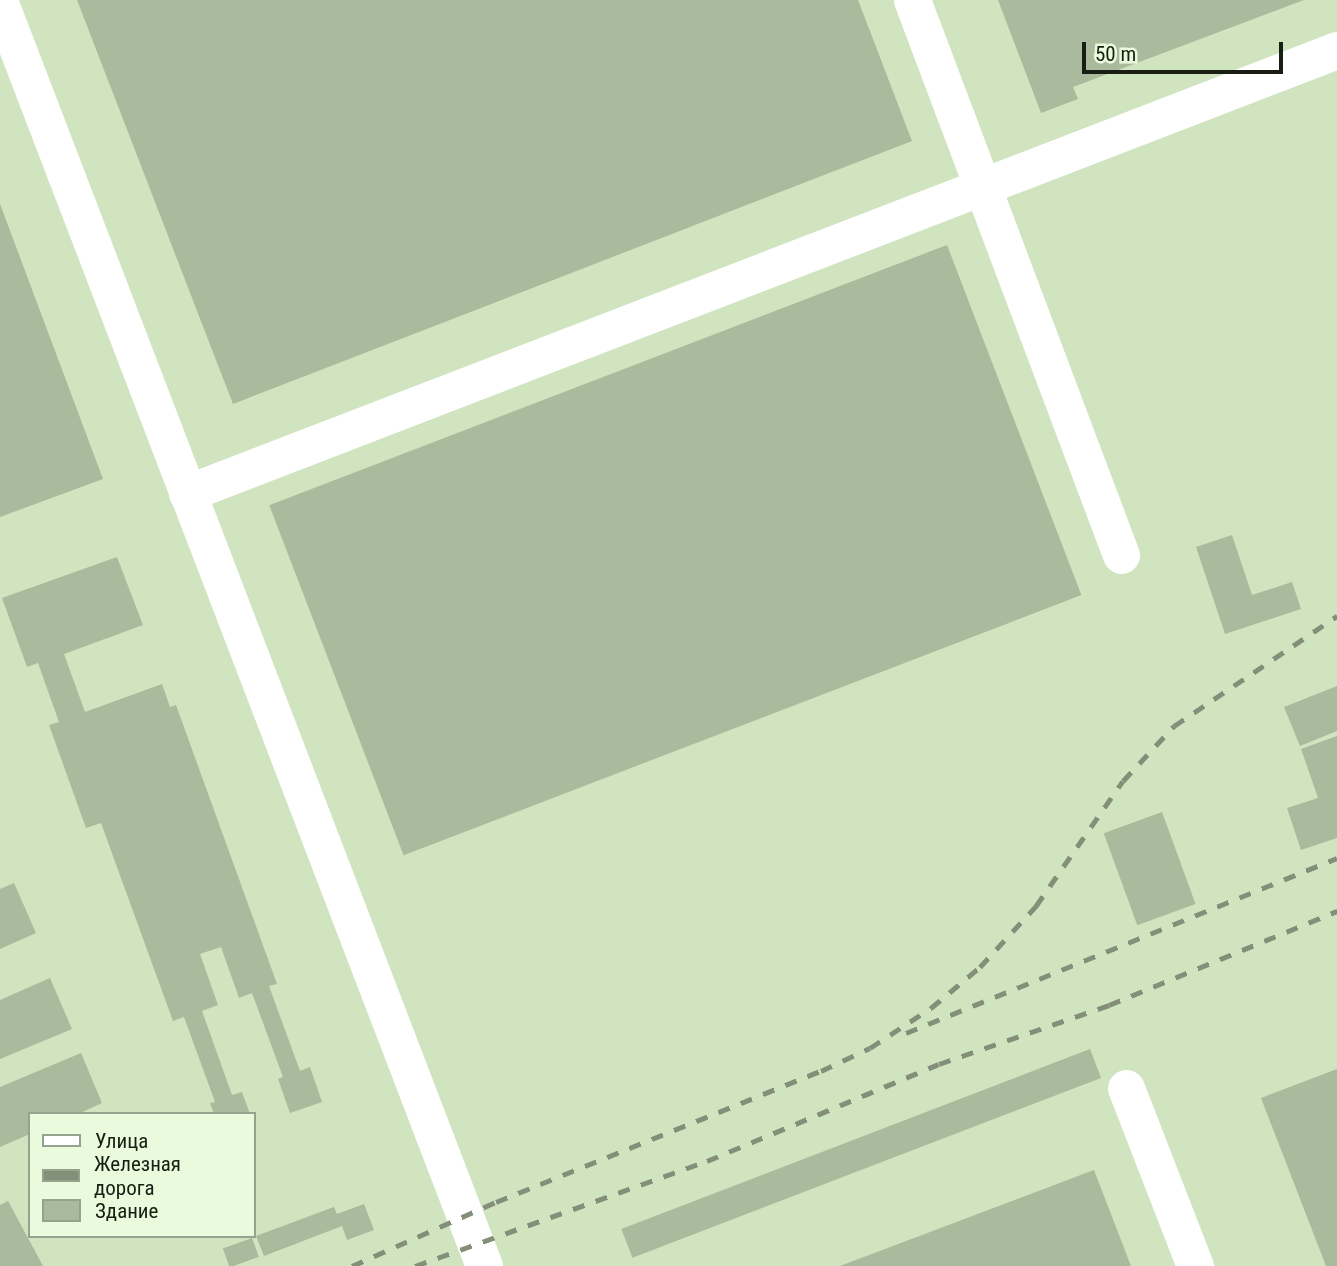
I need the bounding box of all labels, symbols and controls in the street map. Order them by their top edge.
scale bar [1085,28,1286,72]
text: 50 m [1095,42,1136,66]
legend [28,1112,256,1238]
text: Улица [95,1129,148,1153]
text: Железная дорога [94,1152,181,1200]
text: Здание [95,1199,158,1223]

